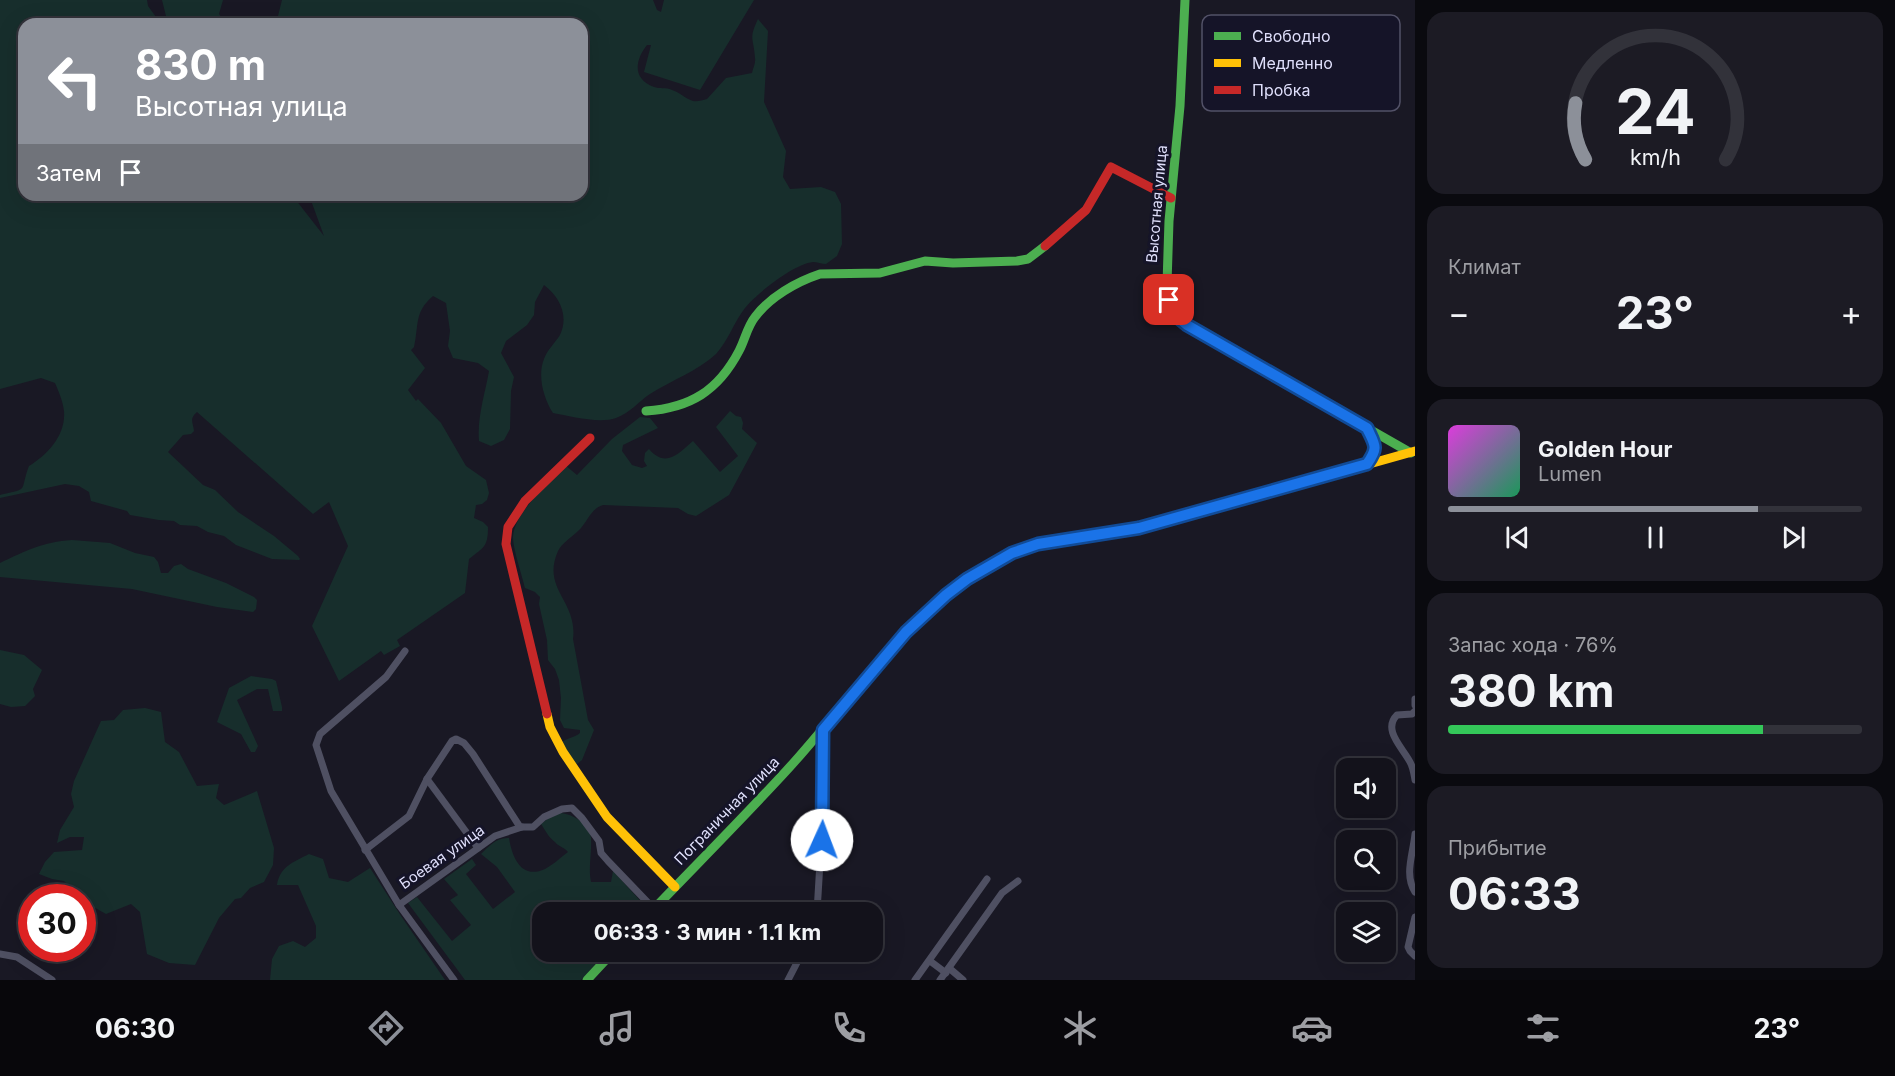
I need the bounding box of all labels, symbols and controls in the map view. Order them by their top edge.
legend [1202,15,1400,111]
text: Свободно [1252,26,1331,46]
text: 830 m [135,39,266,90]
icon: left [36,42,114,120]
text: Медленно [1252,53,1333,73]
text: 24 [1615,74,1695,149]
text: Пробка [1252,80,1310,100]
text: Высотная улица [135,90,348,123]
street label: Высотная улица [1142,144,1171,264]
text: km/h [1630,144,1680,170]
icon: arrive [114,156,147,189]
text: Затем [36,160,102,186]
text: Климат [1448,255,1521,279]
pin [1143,274,1194,325]
icon: arrive [1152,283,1185,316]
text: 23° [1616,285,1694,340]
text: − [1448,293,1470,333]
text: + [1840,293,1862,333]
text: Golden Hour [1538,436,1672,462]
text: Lumen [1538,462,1602,486]
icon: previous [1501,521,1534,554]
icon: pause [1639,521,1672,554]
icon: next [1777,521,1810,554]
text: Запас хода · 76% [1448,633,1618,657]
text: 380 km [1448,663,1615,718]
street label: Пограничная улица [670,752,783,869]
map controls [1336,758,1396,962]
button: sound [1336,758,1396,818]
position arrow [790,808,854,872]
street label: Боевая улица [396,820,488,893]
button: search [1336,830,1396,890]
text: Прибытие [1448,836,1547,860]
text: 06:33 [1448,866,1581,921]
speed limit sign: 30 [18,884,96,962]
button: layers [1336,902,1396,962]
text: 06:33 · 3 мин · 1.1 km [594,919,821,945]
icon: directions [365,1007,407,1049]
icon: music [596,1007,638,1049]
icon: phone [828,1007,870,1049]
icon: climate [1059,1007,1101,1049]
icon: car [1291,1007,1333,1049]
icon: filters [1522,1007,1564,1049]
text: 06:30 [95,1012,175,1045]
text: 23° [1754,1012,1800,1045]

